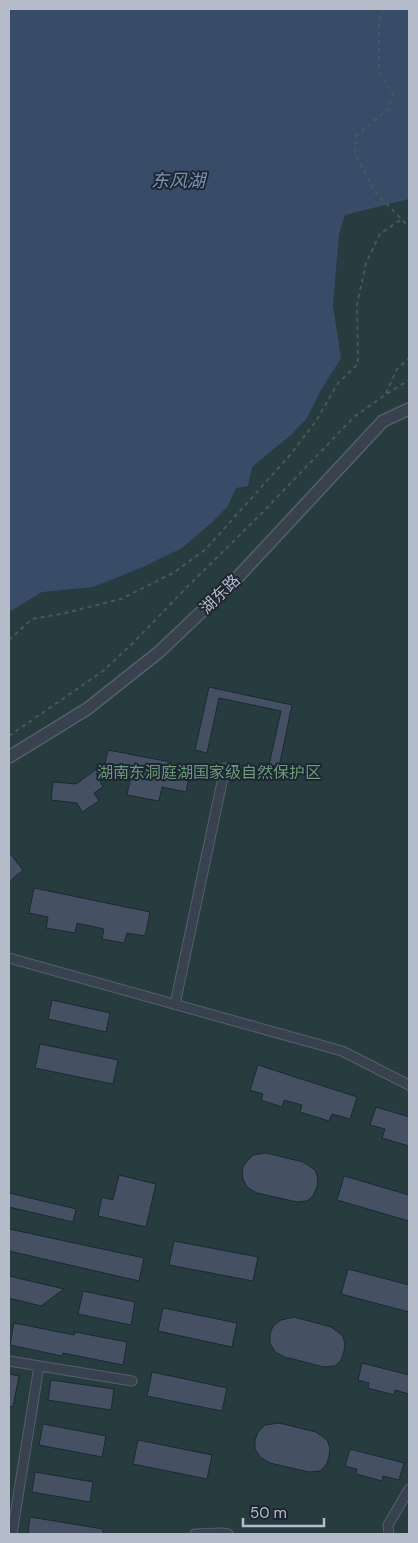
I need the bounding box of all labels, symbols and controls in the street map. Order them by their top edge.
water label: 东风湖 [151,169,208,193]
street label: 湖东路 [195,570,245,618]
park label: 湖南东洞庭湖国家级自然保护区 [97,762,321,783]
scale bar [243,1496,324,1528]
text: 50 m [250,1503,287,1523]

